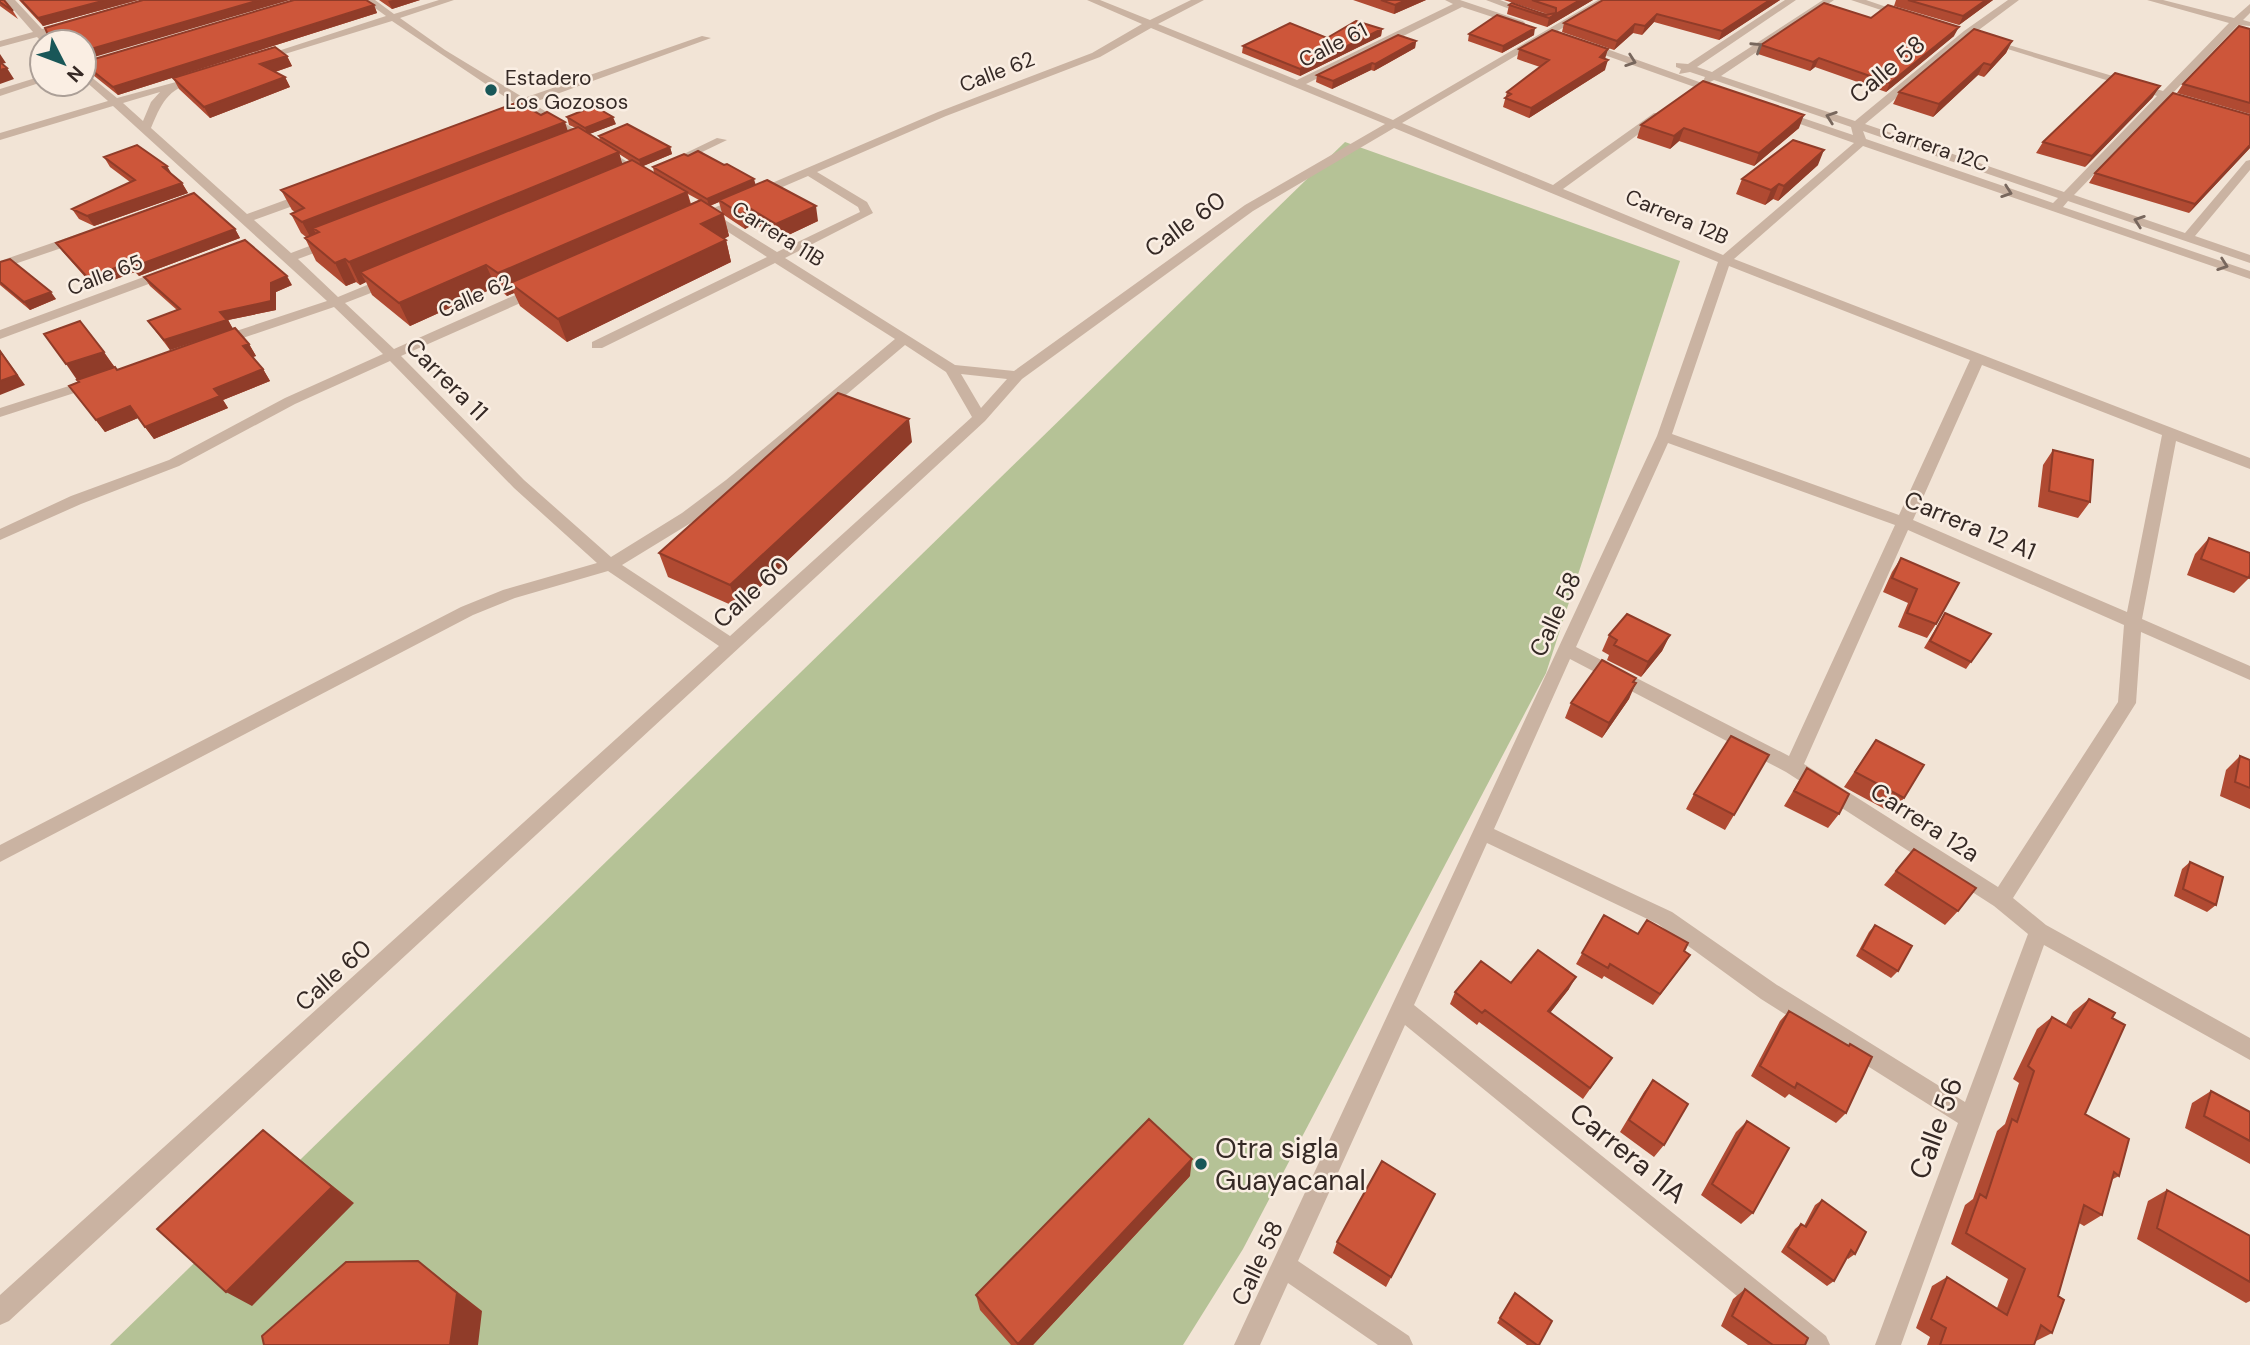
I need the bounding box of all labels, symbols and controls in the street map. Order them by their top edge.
street label: Calle 61 [1294,16,1372,74]
north arrow [28,28,98,98]
street label: Calle 58 [1842,28,1932,110]
one-way arrow [1749,43,1762,56]
street label: Calle 62 [956,45,1038,99]
one-way arrow [1624,53,1636,67]
text: N [61,61,89,88]
place label: Estadero Los Gozosos [505,64,628,116]
marker: Estadero Los Gozosos [483,82,499,98]
one-way arrow [1825,111,1837,125]
street label: Carrera 12C [1878,116,1992,178]
street label: Carrera 12B [1621,183,1733,251]
street label: Calle 60 [1138,184,1232,264]
one-way arrow [2001,184,2013,198]
street label: Carrera 11B [726,195,830,273]
one-way arrow [2133,215,2145,230]
street label: Calle 65 [63,248,147,302]
one-way arrow [2216,257,2228,271]
street label: Calle 62 [434,267,516,325]
street label: Carrera 11 [399,331,495,427]
street label: Carrera 12 A1 [1900,483,2040,567]
street label: Calle 60 [706,550,796,634]
street label: Calle 58 [1522,567,1588,661]
street label: Carrera 12a [1865,775,1985,869]
street label: Calle 60 [288,933,378,1017]
street label: Calle 56 [1901,1072,1971,1184]
street label: Carrera 11A [1562,1094,1694,1212]
place label: Otra sigla Guayacanal [1215,1130,1366,1199]
marker: Otra sigla Guayacanal [1193,1156,1209,1172]
street label: Calle 58 [1224,1216,1290,1310]

